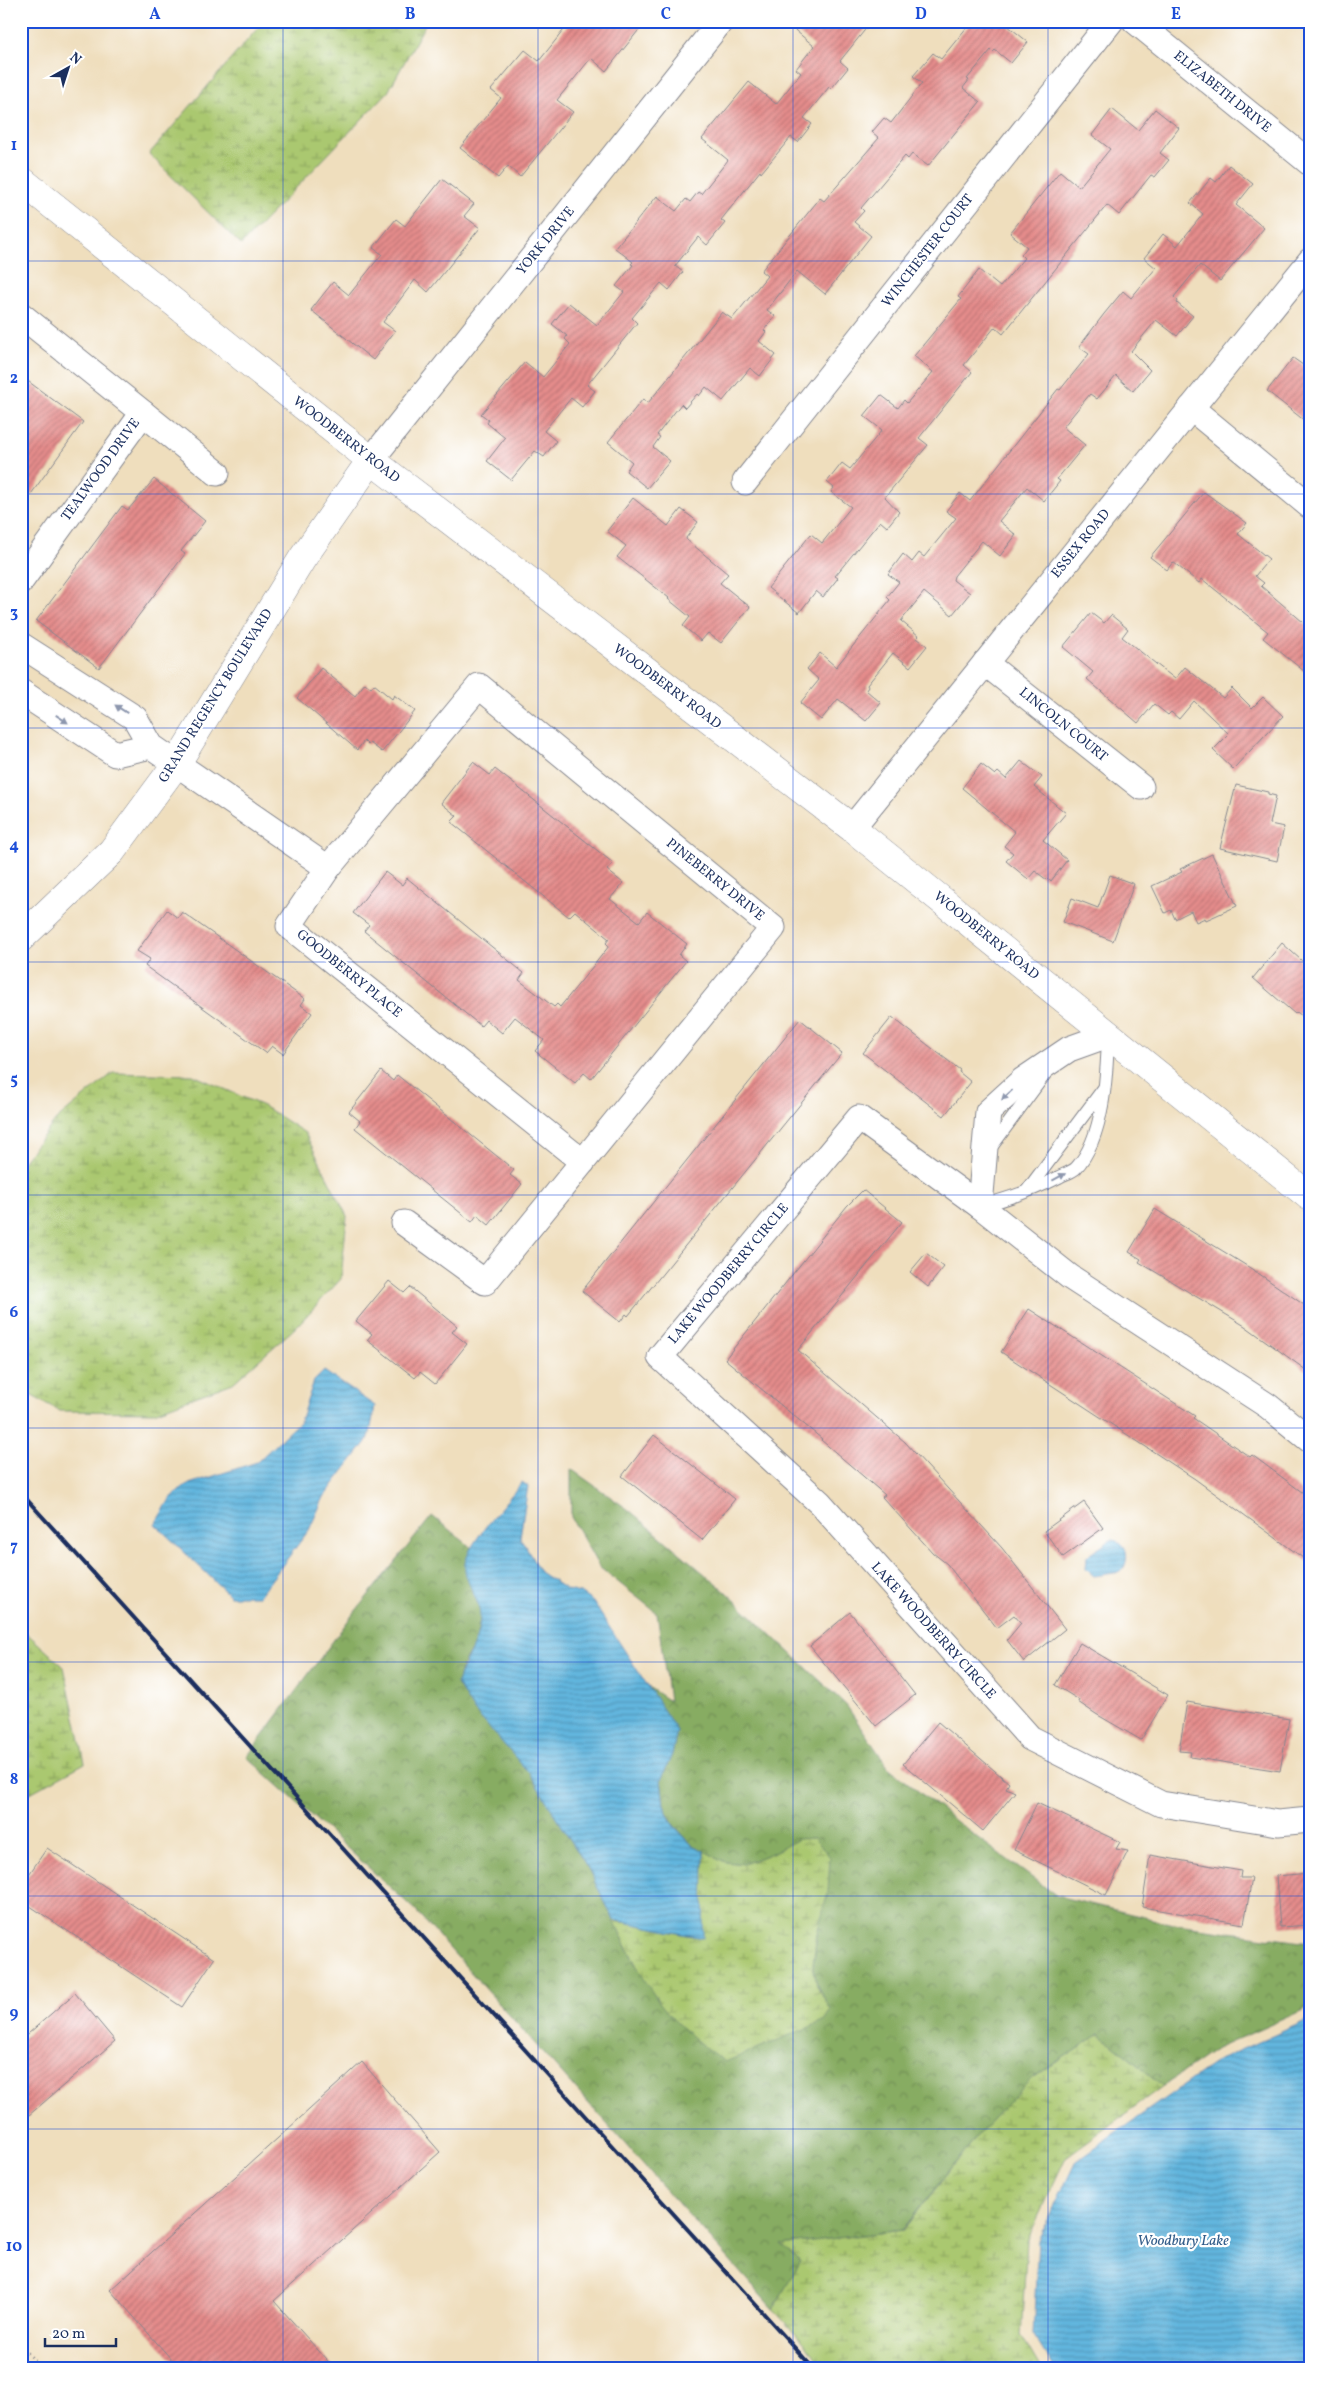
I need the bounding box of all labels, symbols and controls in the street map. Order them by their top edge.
text: A [149,4,161,26]
text: B [405,4,416,26]
text: C [661,4,671,26]
text: D [915,4,927,26]
text: E [1171,4,1181,26]
north arrow [42,42,92,92]
street label: ELIZABETH DRIVE [1169,47,1275,137]
text: N [65,48,85,70]
text: 1 [11,135,17,157]
street label: WINCHESTER COURT [878,191,978,311]
street label: YORK DRIVE [512,203,580,279]
text: 2 [10,368,18,390]
street label: WOODBERRY ROAD [289,392,403,488]
street label: TEALWOOD DRIVE [57,415,145,525]
street label: ESSEX ROAD [1047,505,1115,583]
text: 3 [10,602,18,624]
street label: GRAND REGENCY BOULEVARD [154,605,278,787]
street label: WOODBERRY ROAD [609,640,725,734]
street label: LINCOLN COURT [1015,683,1111,767]
one-way arrow [115,704,128,714]
one-way arrow [55,714,69,723]
street label: PINEBERRY DRIVE [662,834,768,926]
text: 4 [9,835,19,857]
street label: WOODBERRY ROAD [929,887,1043,985]
street label: GOODBERRY PLACE [292,925,406,1023]
text: 5 [10,1069,18,1091]
one-way arrow [1001,1089,1013,1101]
one-way arrow [1051,1173,1066,1181]
street label: LAKE WOODBERRY CIRCLE [664,1200,794,1348]
text: 6 [10,1302,19,1324]
text: 7 [10,1536,18,1558]
street label: LAKE WOODBERRY CIRCLE [866,1558,1000,1704]
text: 8 [10,1769,18,1791]
text: 9 [10,2003,19,2025]
water label: Woodbury Lake [1137,2231,1229,2252]
text: 10 [6,2236,22,2258]
scale bar [45,2315,116,2347]
text: 20 m [52,2324,85,2345]

